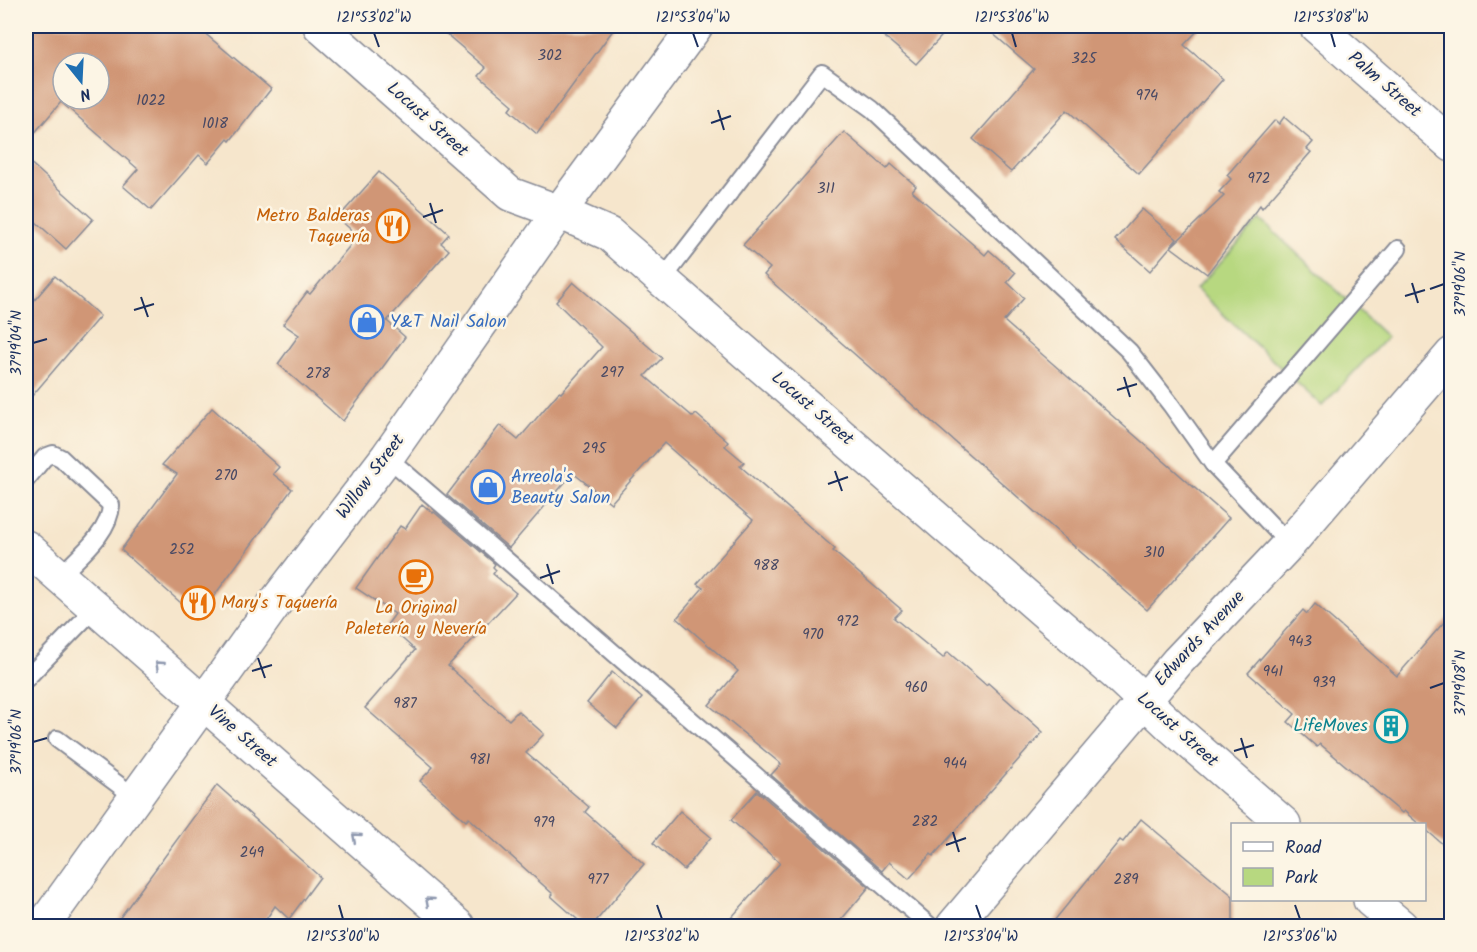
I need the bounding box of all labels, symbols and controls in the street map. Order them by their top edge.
text: 121°53'02"W [337,6,412,30]
text: 121°53'04"W [656,6,731,30]
text: 121°53'06"W [975,6,1050,30]
text: 121°53'08"W [1293,6,1369,30]
house number: 302 [538,44,562,68]
street label: Palm Street [1341,45,1428,126]
house number: 325 [1071,47,1098,71]
north arrow [51,51,111,111]
street label: Locust Street [379,75,475,166]
text: N [77,80,94,107]
house number: 974 [1136,84,1158,108]
house number: 1022 [136,89,166,113]
house number: 1018 [202,112,229,136]
house number: 972 [1248,167,1270,191]
house number: 311 [817,177,835,201]
place label: Metro Balderas Taquería [256,202,370,252]
restaurant icon: Metro Balderas Taquería [375,208,411,244]
text: 37°19'06"N [1449,251,1473,317]
shop icon: Y&T Nail Salon [349,304,385,340]
place label: Y&T Nail Salon [390,308,507,337]
text: 37°19'04"N [5,310,29,376]
house number: 297 [601,361,625,385]
house number: 278 [306,362,331,386]
street label: Locust Street [764,365,861,454]
street label: Willow Street [329,427,413,526]
house number: 295 [582,437,607,461]
place label: Arreola's Beauty Salon [511,463,610,513]
house number: 270 [214,464,238,488]
shop icon: Arreola's Beauty Salon [470,469,506,505]
house number: 252 [169,538,195,562]
house number: 310 [1144,541,1165,565]
house number: 988 [753,554,780,578]
cafe icon: La Original Paletería y Nevería [398,559,434,595]
street label: Edwards Avenue [1147,584,1253,694]
restaurant icon: Mary's Taquería [180,585,216,621]
place label: Mary's Taquería [221,589,338,618]
place label: La Original Paletería y Nevería [345,594,487,644]
house number: 972 [837,610,859,634]
house number: 970 [802,623,824,647]
house number: 943 [1288,630,1313,654]
text: 37°19'08"N [1449,650,1473,716]
house number: 941 [1263,660,1283,684]
one-way arrow [155,661,166,672]
house number: 939 [1312,671,1336,695]
house number: 960 [904,676,928,700]
street label: Locust Street [1129,685,1225,776]
house number: 987 [393,692,418,716]
street label: Vine Street [201,698,284,776]
building icon: LifeMoves [1373,708,1409,744]
text: 37°19'06"N [5,709,29,775]
place label: LifeMoves [1293,712,1368,741]
house number: 981 [469,748,491,772]
house number: 944 [943,752,967,776]
house number: 282 [912,810,938,834]
house number: 979 [533,811,555,835]
legend [1231,823,1426,901]
one-way arrow [352,833,362,844]
text: Road [1285,834,1322,863]
house number: 249 [240,841,265,865]
text: Park [1285,864,1318,893]
house number: 977 [587,868,610,892]
house number: 289 [1113,868,1139,892]
one-way arrow [425,897,436,908]
text: 121°53'00"W [306,925,380,949]
text: 121°53'02"W [625,925,700,949]
text: 121°53'04"W [944,925,1019,949]
text: 121°53'06"W [1263,925,1338,949]

